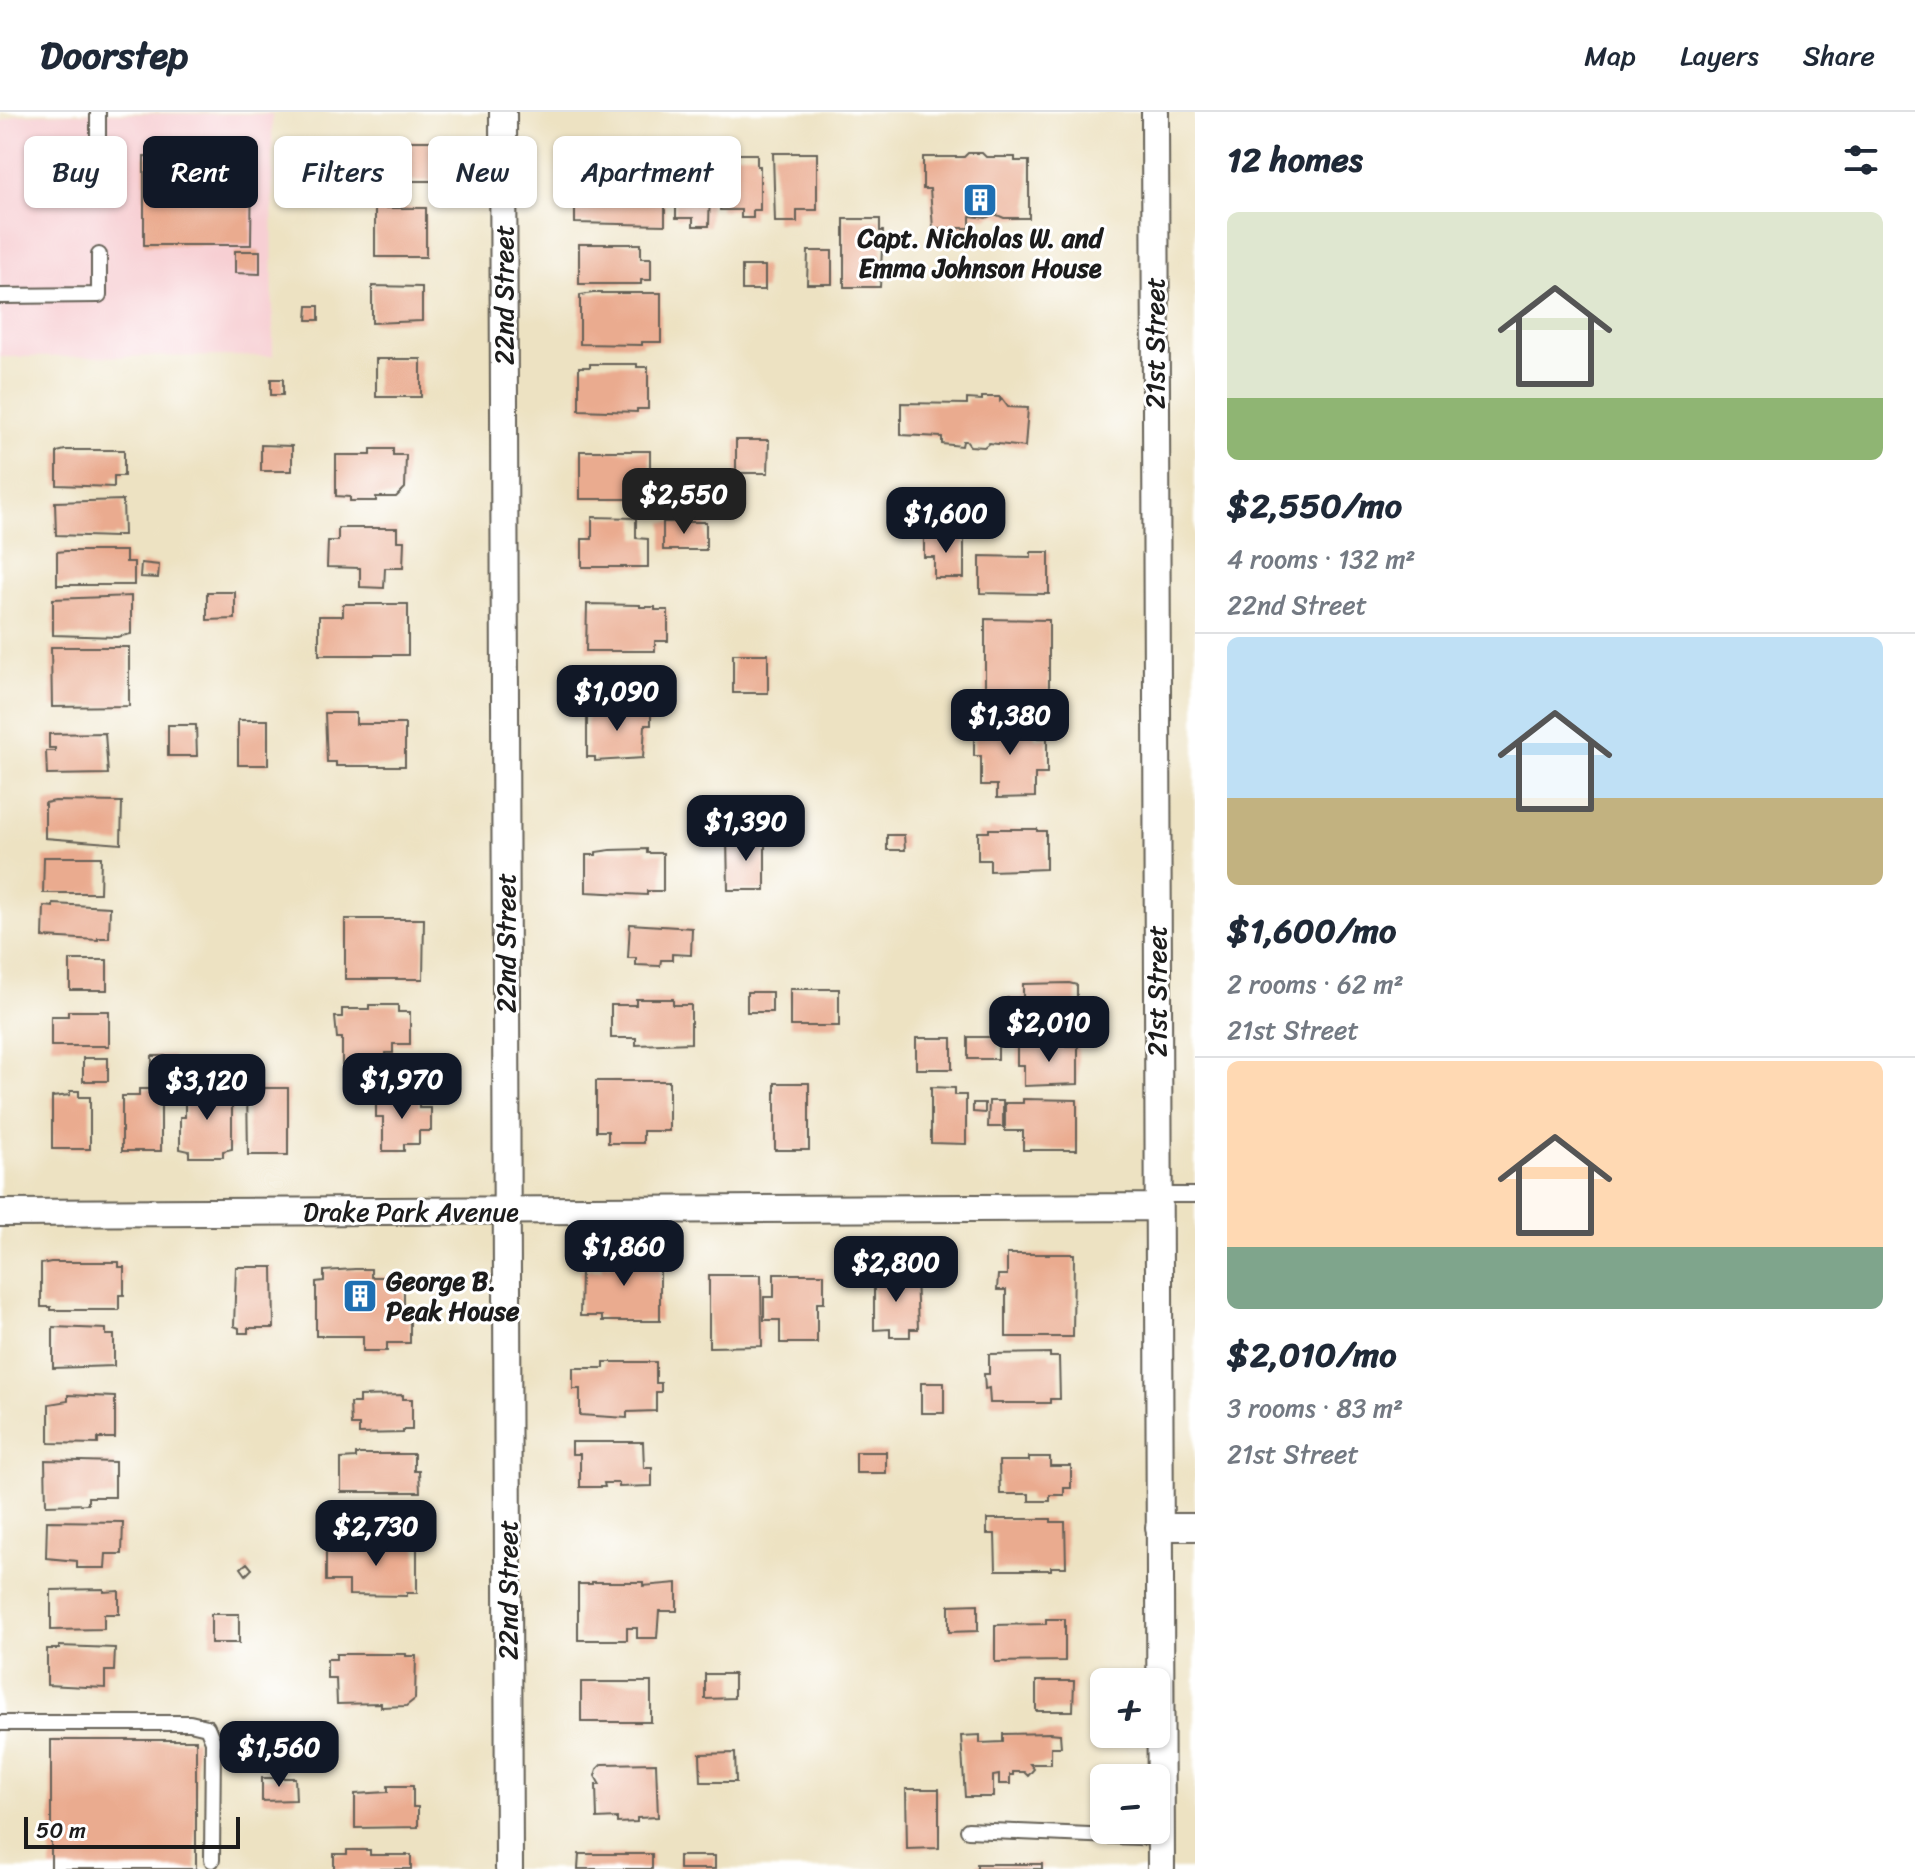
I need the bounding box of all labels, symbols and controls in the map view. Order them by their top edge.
text: Doorstep [40,22,188,89]
text: Map [1584,31,1636,80]
text: Layers [1680,31,1759,80]
text: Share [1803,31,1875,80]
text: 12 homes [1227,130,1363,190]
chip: Buy [24,136,127,208]
chip: Rent [143,136,258,208]
chip: Filters [274,136,412,208]
chip: New [428,136,537,208]
chip: Apartment [553,136,741,208]
icon: filters [1839,138,1883,182]
building icon: Capt. Nicholas W. and Emma Johnson House [961,181,999,219]
place label: Capt. Nicholas W. and Emma Johnson House [856,215,1105,291]
street label: 22nd Street [481,225,527,365]
icon: home [1483,264,1627,408]
street label: 21st Street [1132,277,1178,409]
pin: $2,550 [619,468,749,536]
text: $2,550 [640,471,728,517]
text: $2,550/mo [1227,476,1402,536]
pin: $1,600 [881,487,1011,555]
text: $1,600 [904,490,988,536]
text: 4 rooms · 132 m² [1227,536,1416,582]
text: 22nd Street [1227,582,1367,628]
pin: $1,090 [552,665,682,733]
text: $1,090 [575,668,659,714]
pin: $1,380 [945,689,1075,757]
icon: home [1483,689,1627,833]
text: $1,380 [969,692,1051,738]
pin: $1,390 [681,795,811,863]
text: $1,390 [705,798,787,844]
street label: 22nd Street [483,873,529,1013]
text: $1,600/mo [1227,901,1396,961]
street label: 21st Street [1134,925,1180,1057]
text: 2 rooms · 62 m² [1227,961,1404,1007]
pin: $2,010 [984,996,1114,1064]
text: $2,010 [1007,999,1091,1045]
text: 21st Street [1227,1007,1359,1053]
pin: $1,970 [337,1053,467,1121]
pin: $3,120 [142,1054,272,1122]
text: $1,970 [361,1056,443,1102]
text: $3,120 [166,1057,248,1103]
icon: home [1483,1113,1627,1257]
street label: Drake Park Avenue [303,1189,519,1235]
pin: $1,860 [559,1220,689,1288]
text: $1,860 [583,1223,665,1269]
pin: $2,800 [831,1236,961,1304]
text: $2,800 [852,1239,940,1285]
place label: George B. Peak House [386,1258,520,1334]
building icon: George B. Peak House [341,1277,379,1315]
text: $2,010/mo [1227,1325,1396,1385]
text: 3 rooms · 83 m² [1227,1385,1403,1431]
text: 21st Street [1227,1431,1359,1477]
pin: $2,730 [311,1500,441,1568]
text: $2,730 [333,1503,419,1549]
street label: 22nd Street [485,1520,531,1660]
map controls [1090,1668,1170,1844]
button: + [1090,1668,1170,1748]
pin: $1,560 [214,1721,344,1789]
text: $1,560 [238,1724,320,1770]
button: − [1090,1764,1170,1844]
text: 50 m [36,1811,86,1850]
scale bar [24,1813,240,1849]

